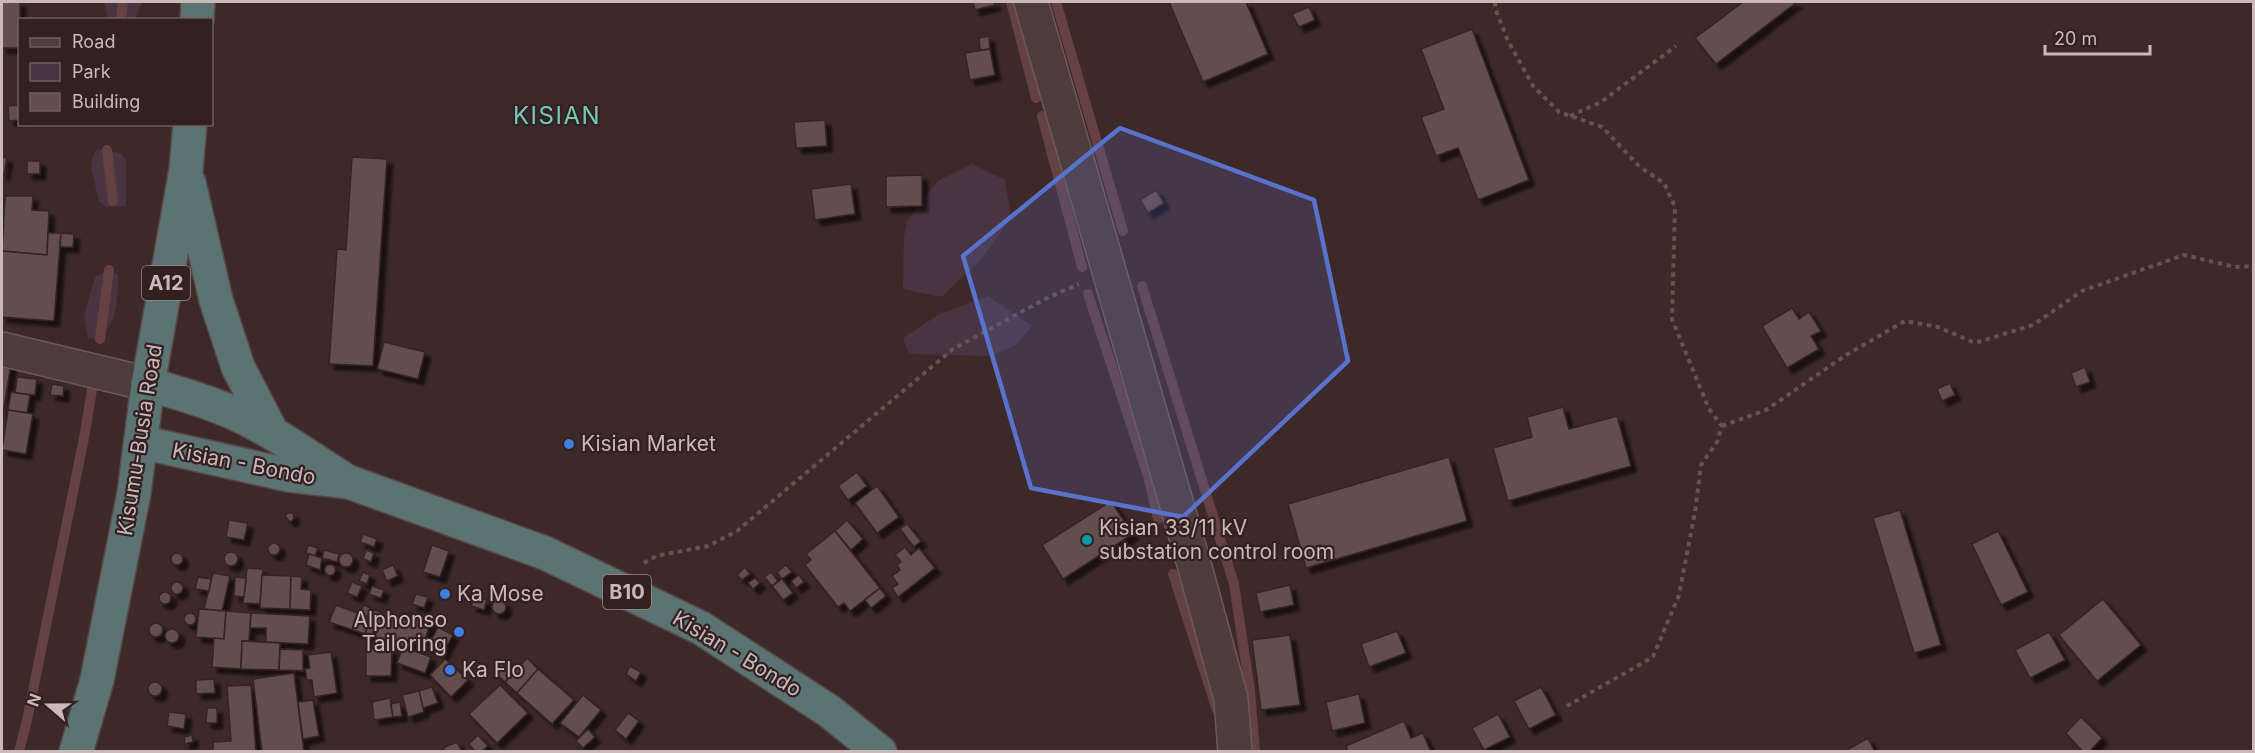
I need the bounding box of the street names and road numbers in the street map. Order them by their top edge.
road number: A12 [142,266,190,300]
street label: Kisumu-Busia Road [112,342,167,537]
street label: Kisian - Bondo [170,437,318,490]
road number: B10 [603,575,651,609]
street label: Kisian - Bondo [668,605,806,702]

